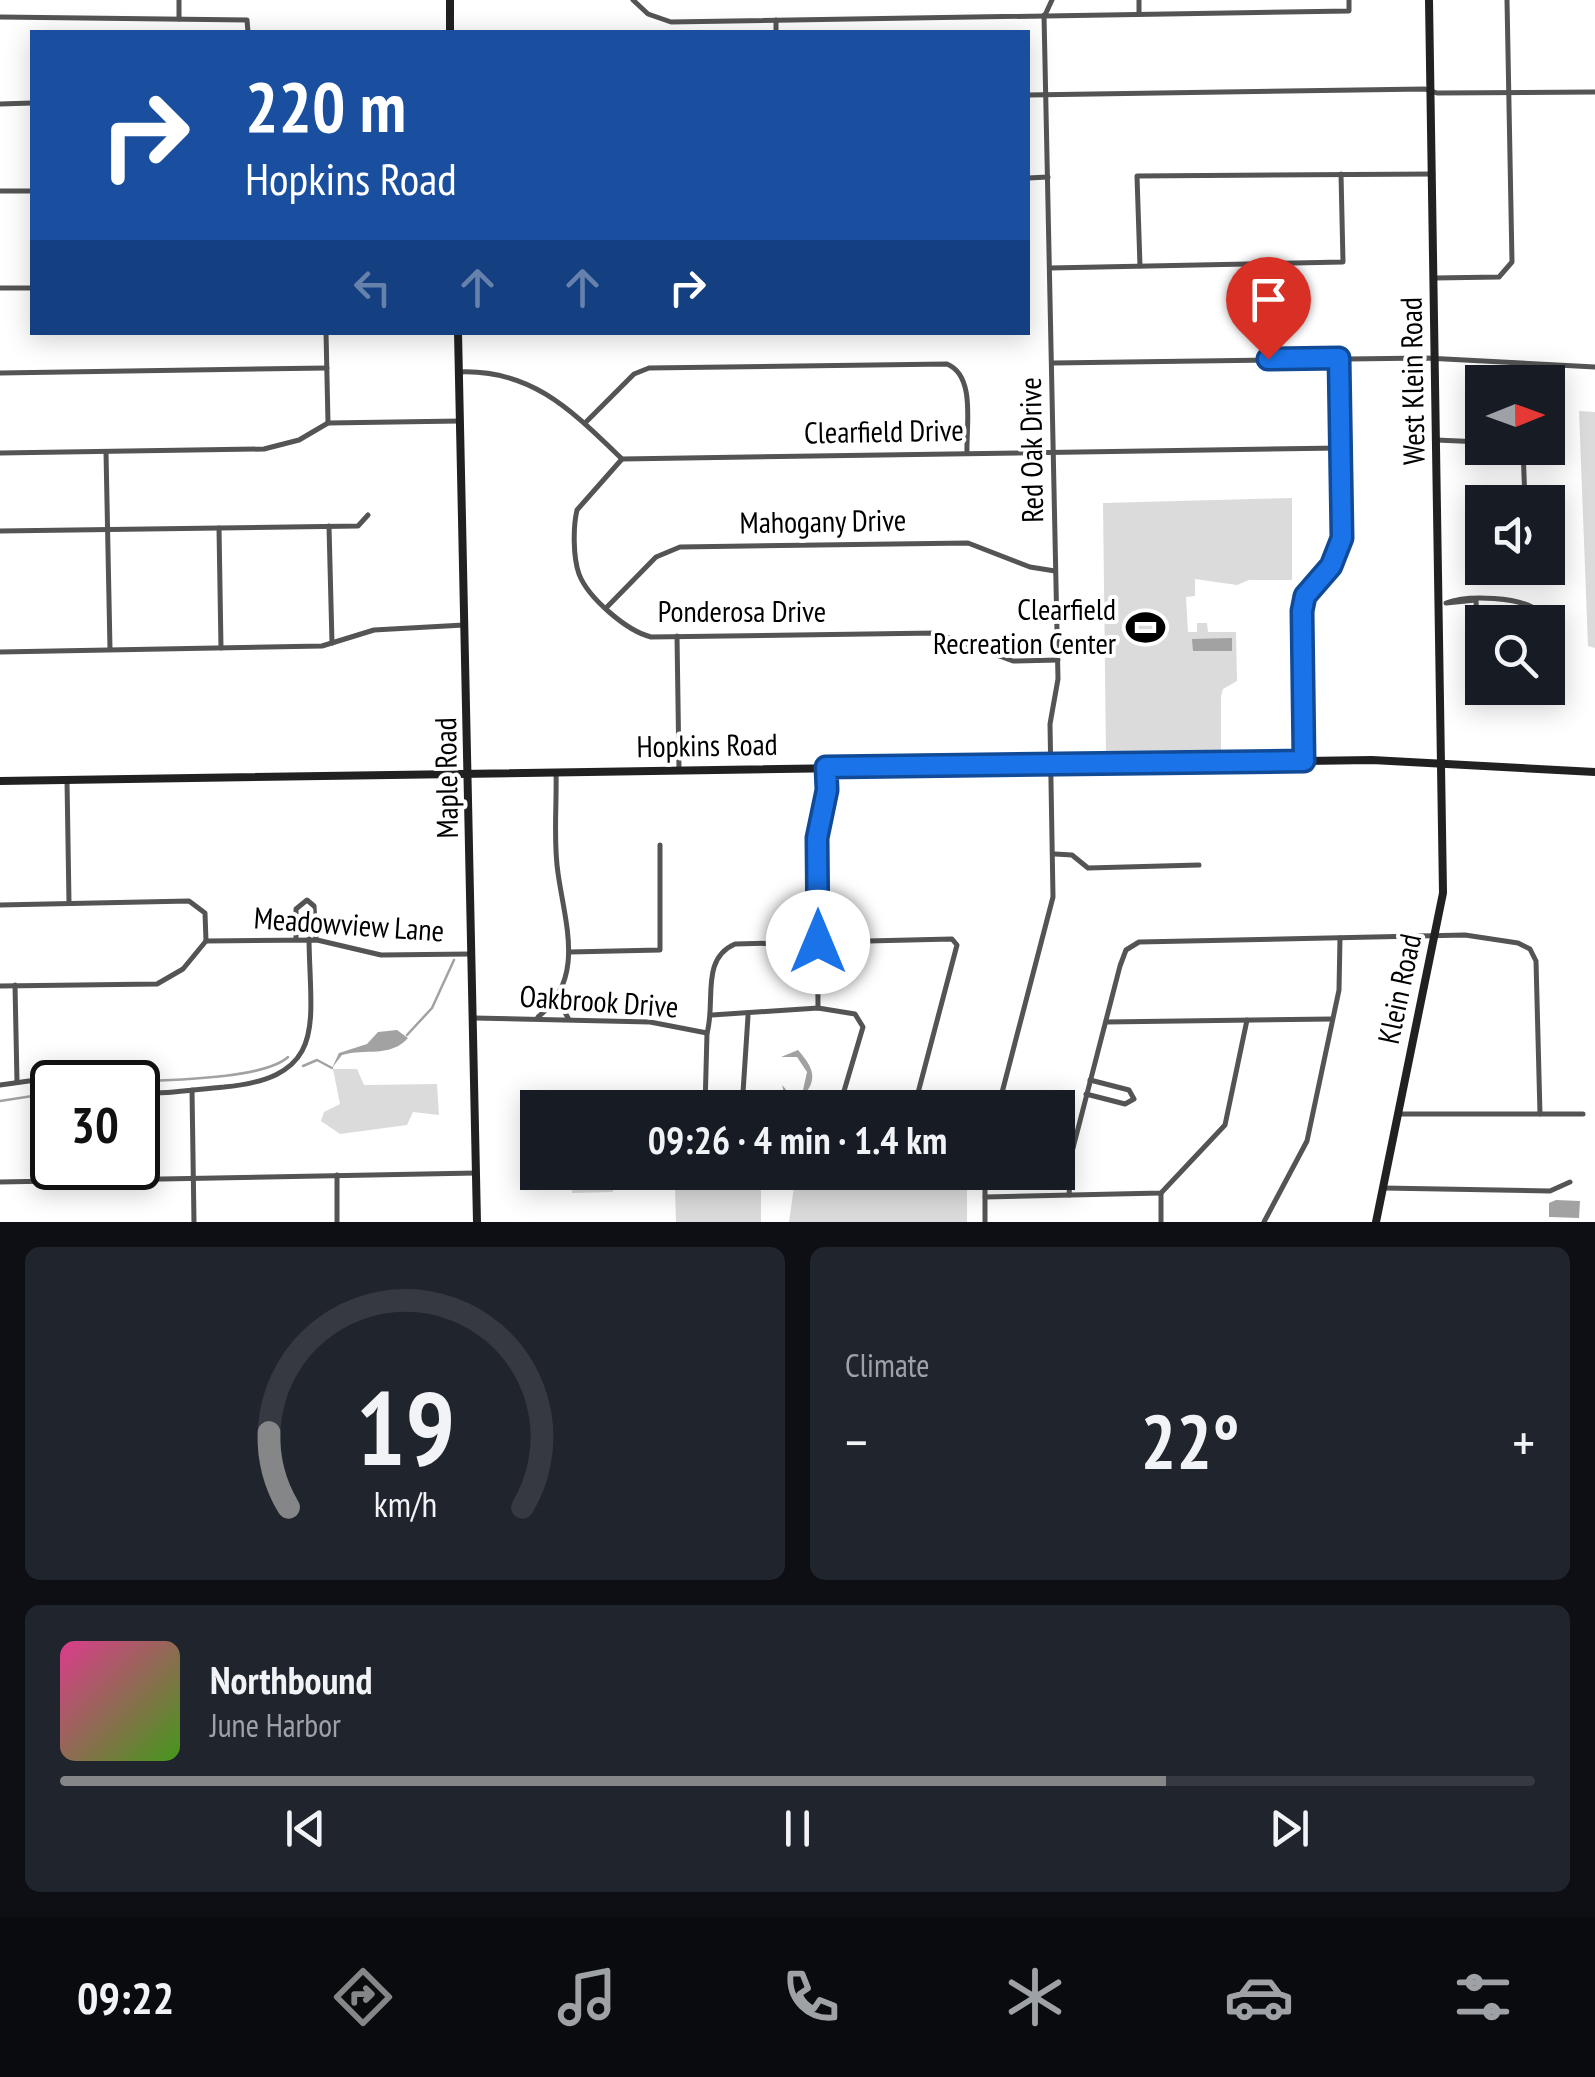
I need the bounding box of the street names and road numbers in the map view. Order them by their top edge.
street label: West Klein Road [1391,297,1432,465]
street label: Red Oak Drive [1010,377,1051,523]
street label: Clearfield Drive [804,410,964,451]
street label: Mahogany Drive [739,500,907,541]
street label: Ponderosa Drive [658,591,826,630]
street label: Maple Road [425,717,466,839]
street label: Hopkins Road [636,724,778,765]
street label: Meadowview Lane [253,897,445,950]
street label: Klein Road [1368,930,1429,1047]
street label: Oakbrook Drive [518,976,680,1026]

